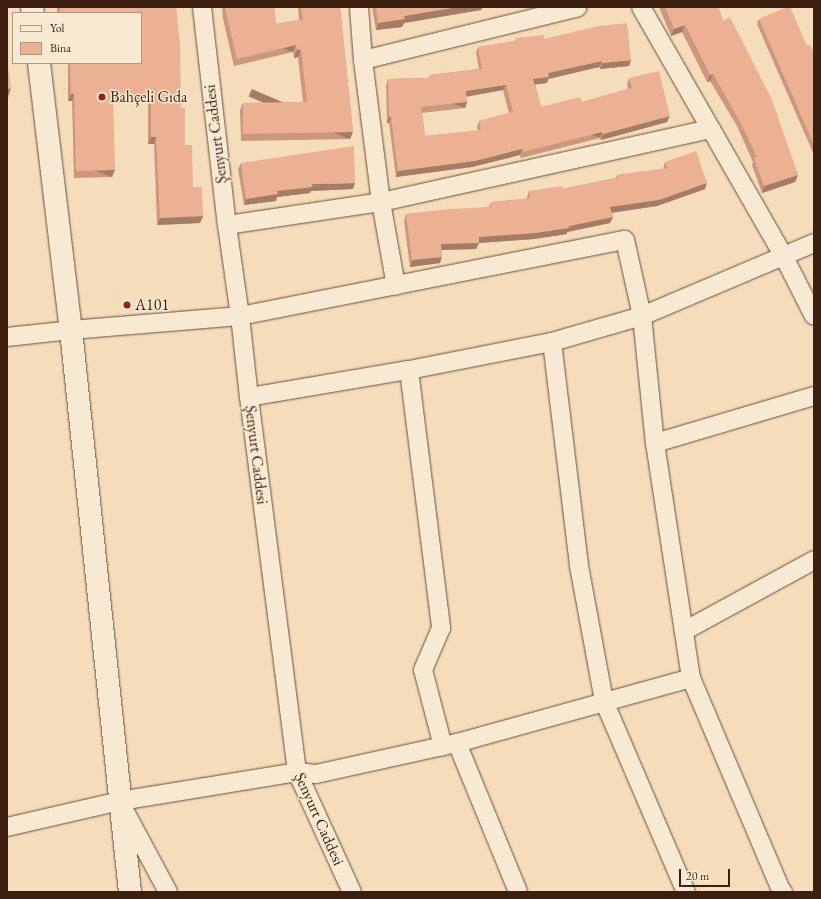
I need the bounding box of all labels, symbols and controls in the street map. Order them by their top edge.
legend [12,12,142,64]
text: Yol [50,20,64,36]
text: Bina [50,40,71,56]
street label: Şenyurt Caddesi [200,83,232,185]
place label: Bahçeli Gıda [110,87,187,107]
marker: Bahçeli Gıda [97,92,107,102]
place label: A101 [135,295,169,315]
marker: A101 [122,300,132,310]
street label: Şenyurt Caddesi [240,404,272,506]
street label: Şenyurt Caddesi [290,770,348,868]
scale bar [681,861,732,887]
text: 20 m [686,868,709,884]

